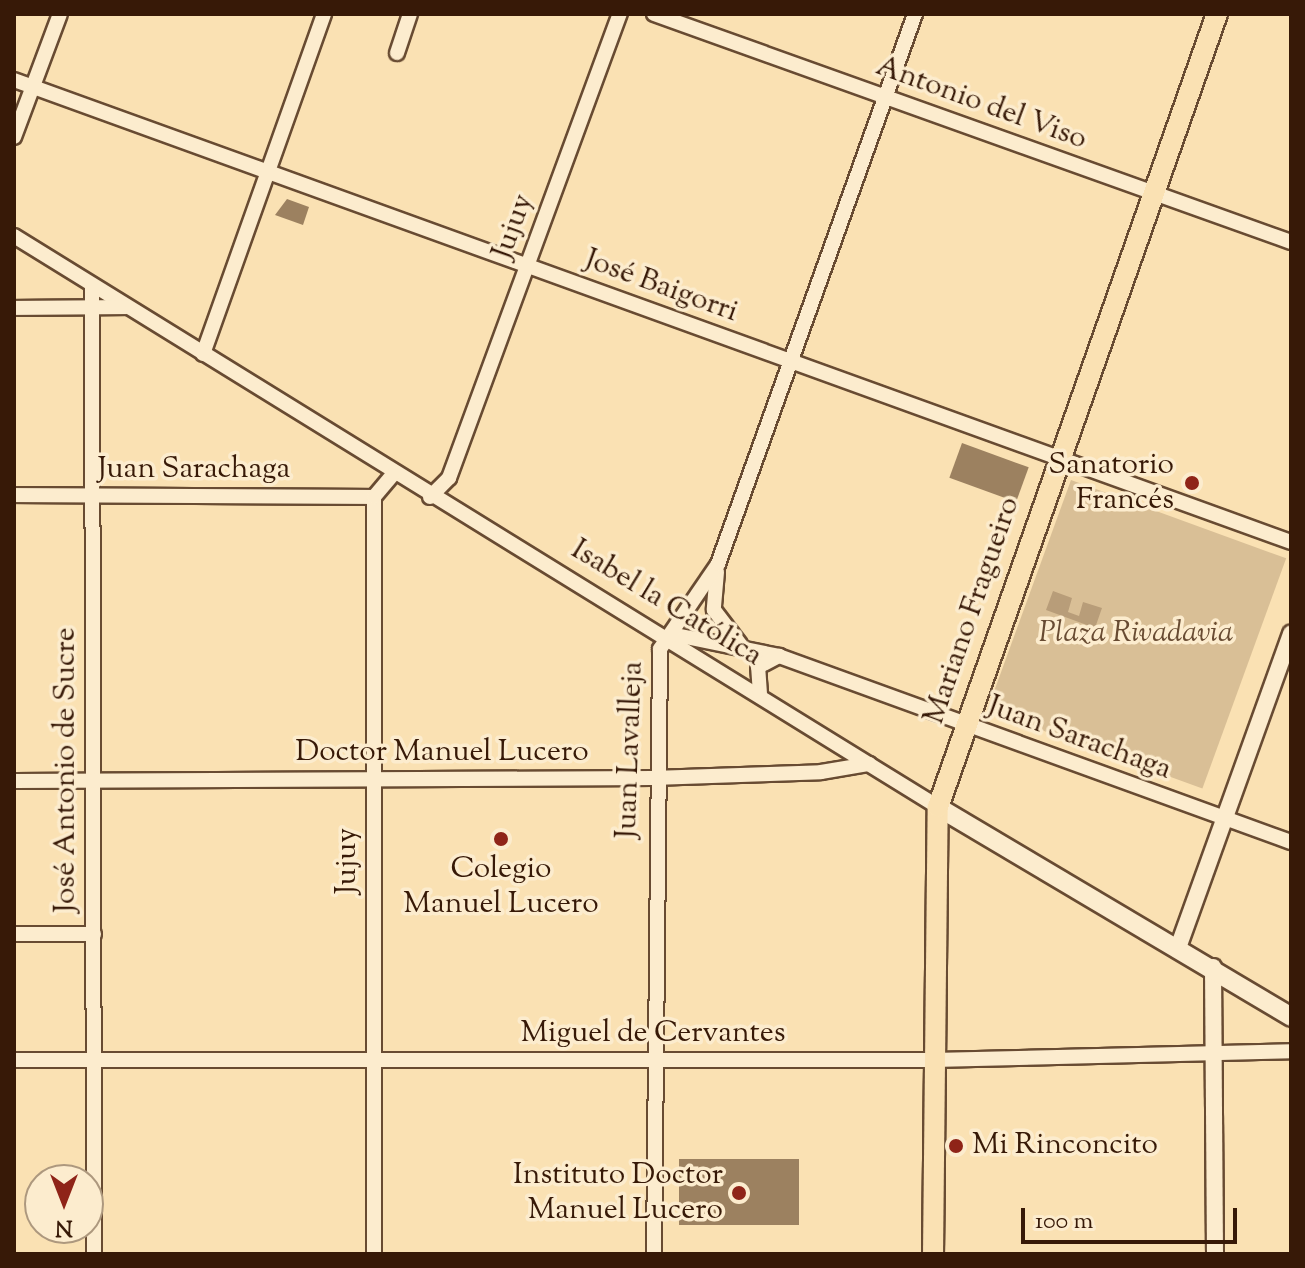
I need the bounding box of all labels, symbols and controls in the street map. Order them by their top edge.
street label: Antonio del Viso [871,49,1091,159]
street label: Jujuy [486,190,542,264]
street label: José Baigorri [580,243,742,331]
place label: Sanatorio Francés [1048,448,1174,518]
street label: Juan Sarachaga [98,452,290,488]
marker: Sanatorio Francés [1181,472,1203,494]
street label: Mariano Fragueiro [917,493,1029,729]
street label: Isabel la Católica [564,533,768,675]
park label: Plaza Rivadavia [1039,616,1233,652]
street label: José Antonio de Sucre [49,627,85,913]
street label: Juan Lavalleja [610,661,652,839]
street label: Juan Sarachaga [982,689,1176,789]
street label: Doctor Manuel Lucero [295,735,589,771]
street label: Jujuy [330,828,366,894]
marker: Colegio Manuel Lucero [492,830,510,848]
place label: Colegio Manuel Lucero [403,852,599,922]
street label: Miguel de Cervantes [520,1016,786,1052]
place label: Mi Rinconcito [972,1128,1158,1164]
marker: Mi Rinconcito [947,1137,965,1155]
place label: Instituto Doctor Manuel Lucero [513,1158,723,1228]
north arrow [24,1164,104,1244]
marker: Instituto Doctor Manuel Lucero [730,1184,748,1202]
scale bar [1025,1192,1241,1242]
text: 100 m [1035,1205,1093,1239]
text: N [55,1210,73,1242]

